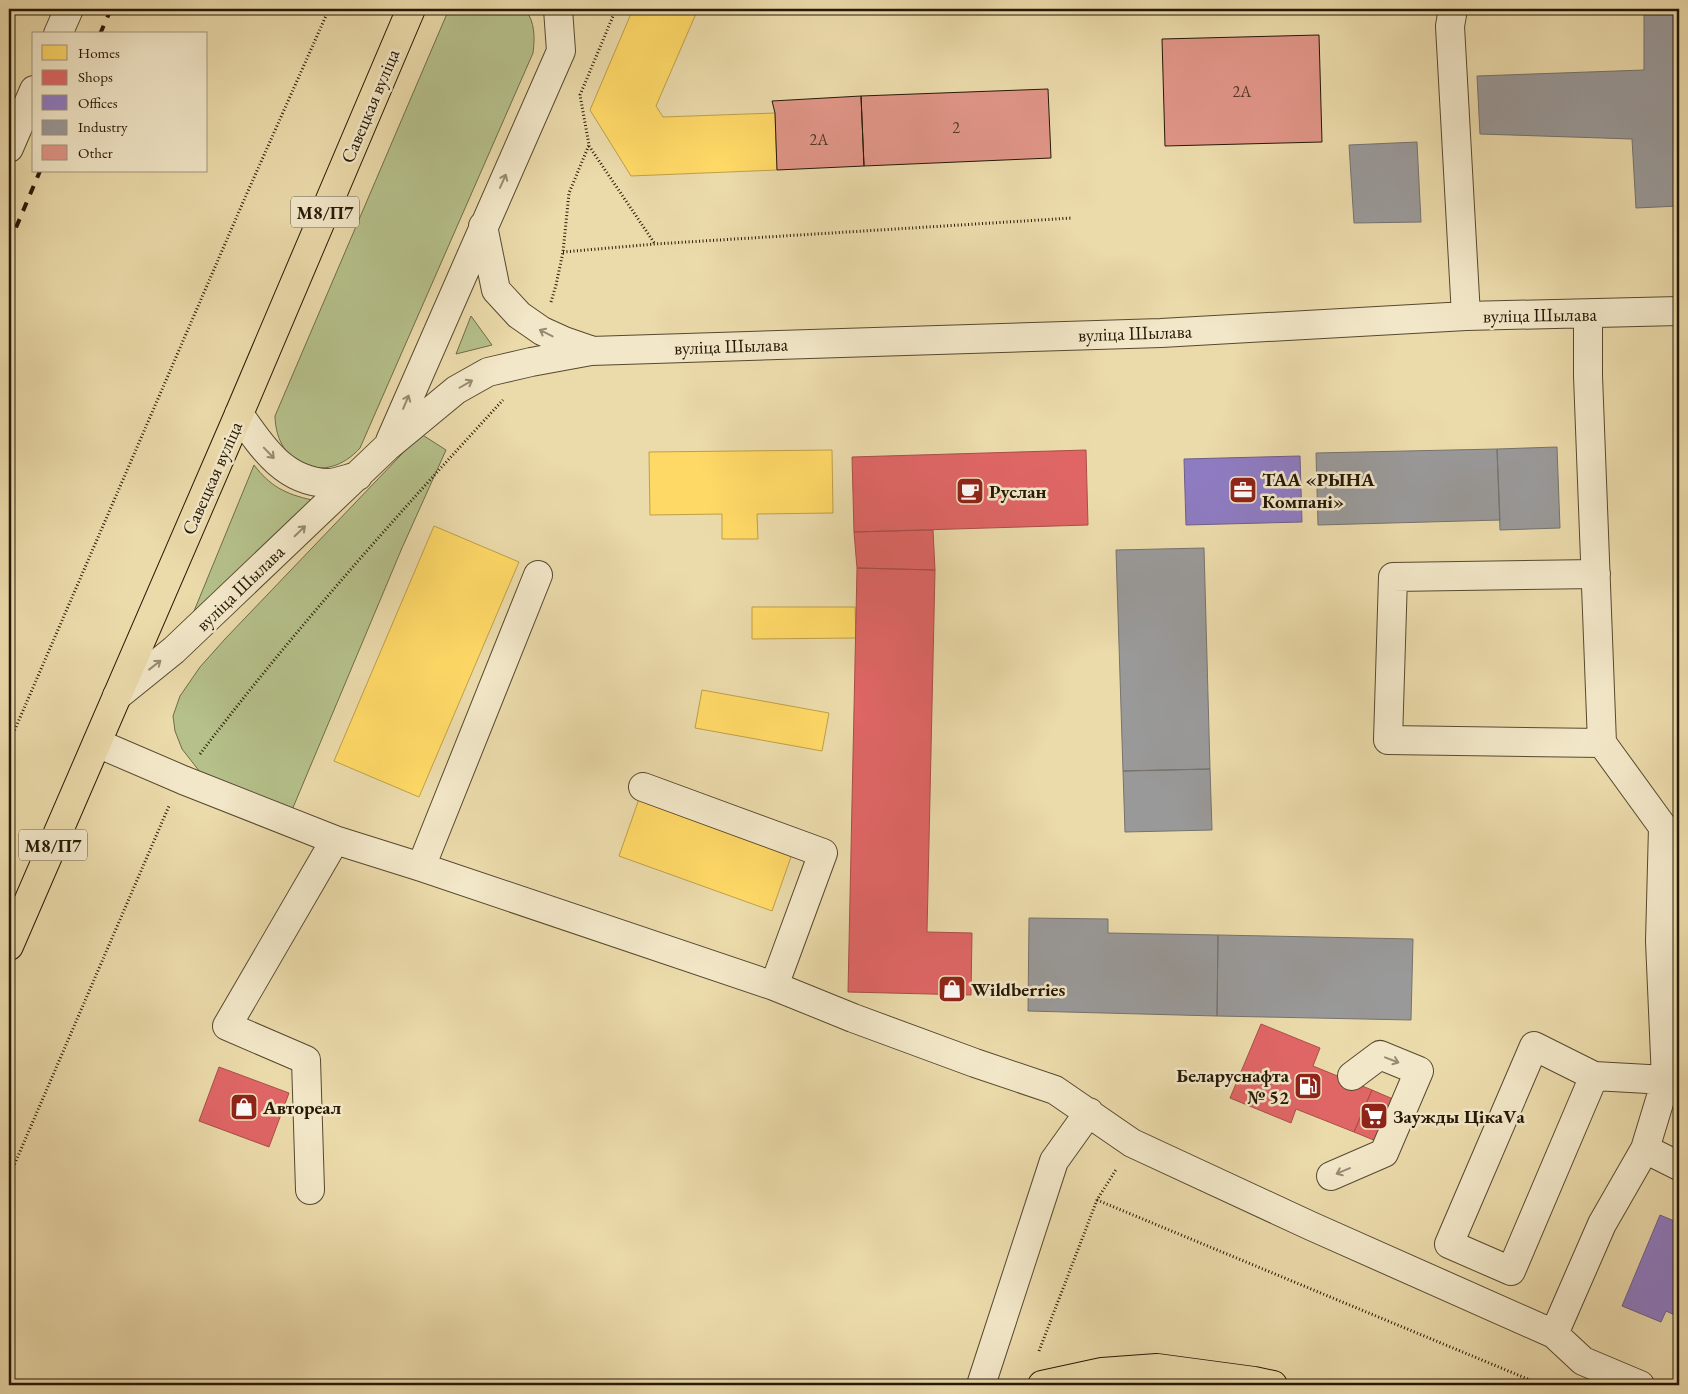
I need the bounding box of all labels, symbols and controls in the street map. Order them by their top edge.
legend [32,32,208,172]
text: Homes [78,43,120,62]
street label: Савецкая вуліца [335,45,405,167]
text: Shops [78,67,113,86]
house number: 2А [1233,81,1252,102]
text: Offices [78,93,118,112]
text: Industry [78,117,128,136]
house number: 2 [952,117,960,138]
house number: 2А [810,129,829,150]
text: Other [78,143,113,162]
one-way arrow [498,174,508,189]
road number: М8/П7 [291,196,359,228]
street label: вуліца Шылава [1483,301,1598,328]
street label: вуліца Шылава [1078,319,1193,347]
one-way arrow [539,328,554,337]
street label: вуліца Шылава [674,332,789,360]
one-way arrow [459,379,473,389]
one-way arrow [402,395,412,410]
street label: Савецкая вуліца [176,417,248,539]
one-way arrow [262,447,274,459]
place label: ТАА «РЫНА Компані» [1262,467,1375,514]
office icon: ТАА «РЫНА Компані» [1228,475,1258,505]
cafe icon: Руслан [955,476,985,506]
place label: Руслан [989,479,1047,504]
one-way arrow [293,525,306,537]
street label: вуліца Шылава [190,539,290,637]
one-way arrow [148,660,161,671]
road number: М8/П7 [19,830,87,860]
shop icon: Wildberries [937,974,967,1004]
place label: Wildberries [971,977,1066,1002]
one-way arrow [1385,1057,1400,1066]
place label: Беларуснафта № 52 [1176,1063,1290,1110]
fuel station icon: Беларуснафта № 52 [1293,1071,1323,1101]
shop icon: Автореал [229,1092,259,1122]
place label: Автореал [262,1095,342,1120]
supermarket icon: Заужды ЦікаVа [1359,1101,1389,1131]
place label: Заужды ЦікаVа [1393,1104,1525,1129]
one-way arrow [1336,1166,1351,1176]

